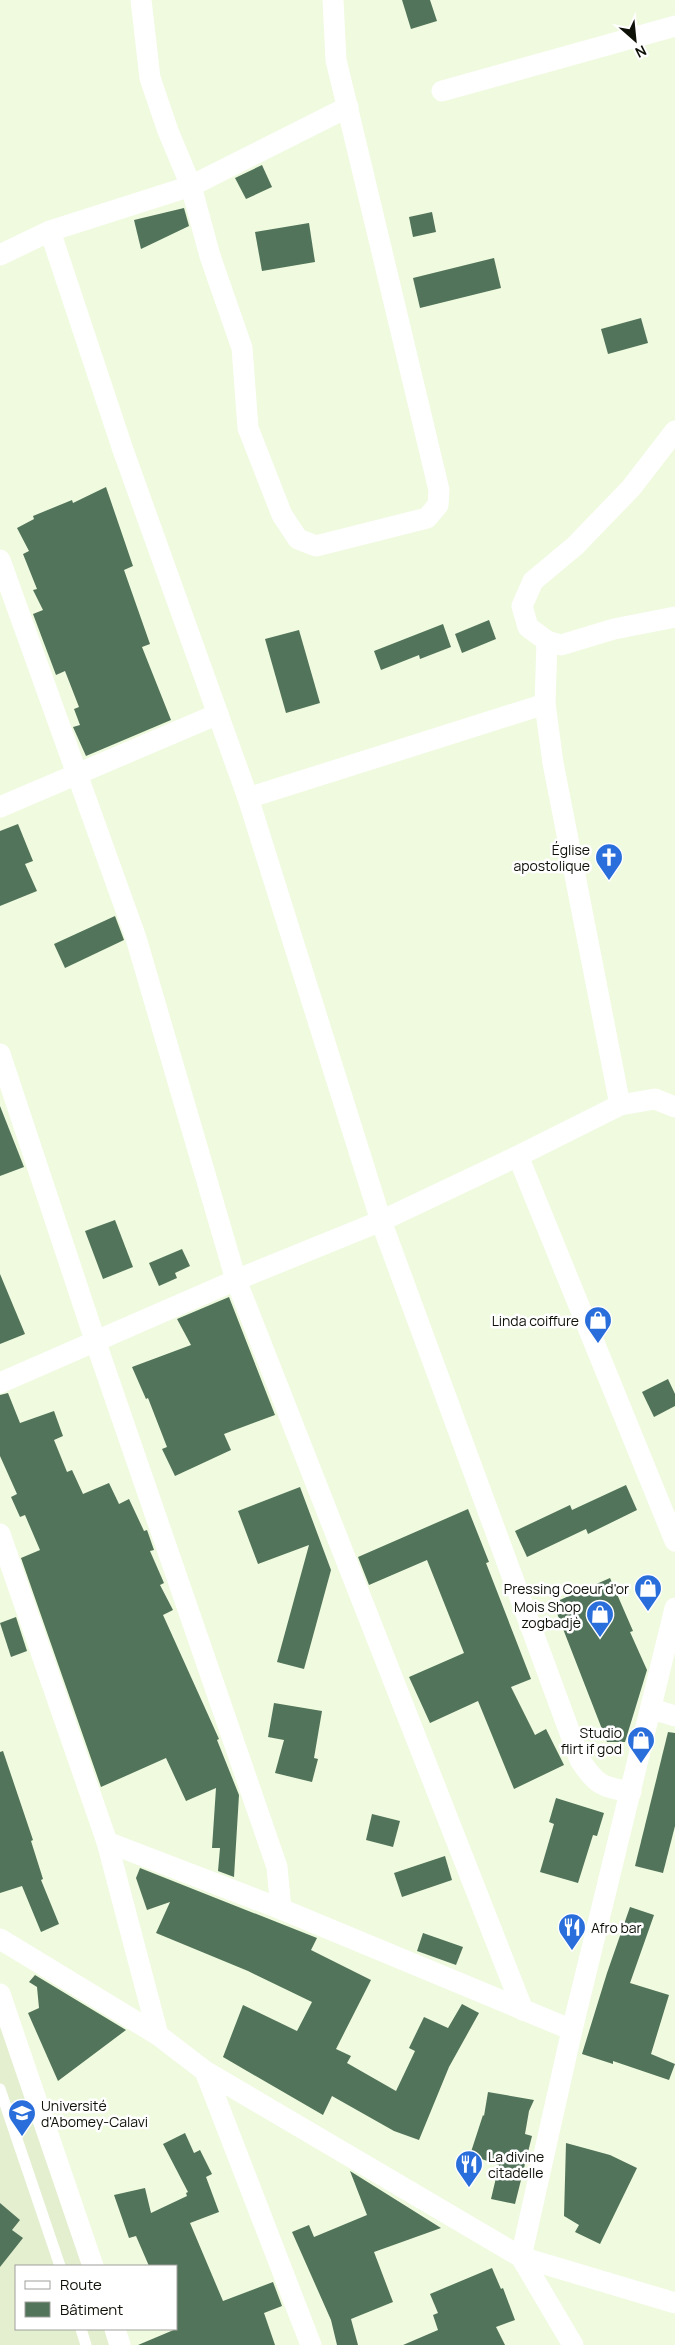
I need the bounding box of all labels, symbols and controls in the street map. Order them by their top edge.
north arrow [610,15,660,65]
text: N [632,41,650,63]
place label: Église apostolique [513,840,590,875]
church icon: Église apostolique [594,842,624,881]
shop icon: Linda coiffure [583,1305,613,1344]
place label: Linda coiffure [492,1311,579,1330]
shop icon: Pressing Coeur d'or [633,1573,663,1612]
place label: Pressing Coeur d'or [504,1579,629,1598]
place label: Mois Shop zogbadjè [514,1597,581,1632]
shop icon: Mois Shop zogbadjè [585,1599,615,1638]
place label: Studio flirt if god [561,1723,622,1758]
shop icon: Studio flirt if god [626,1725,656,1764]
restaurant icon: Afro bar [557,1912,587,1951]
place label: Afro bar [591,1918,642,1937]
place label: Université d'Abomey-Calavi [41,2096,148,2131]
school or university icon: Université d'Abomey-Calavi [7,2098,37,2137]
place label: La divine citadelle [488,2147,544,2182]
restaurant icon: La divine citadelle [454,2149,484,2188]
legend [15,2265,178,2330]
text: Route [60,2274,102,2295]
text: Bâtiment [60,2299,123,2320]

